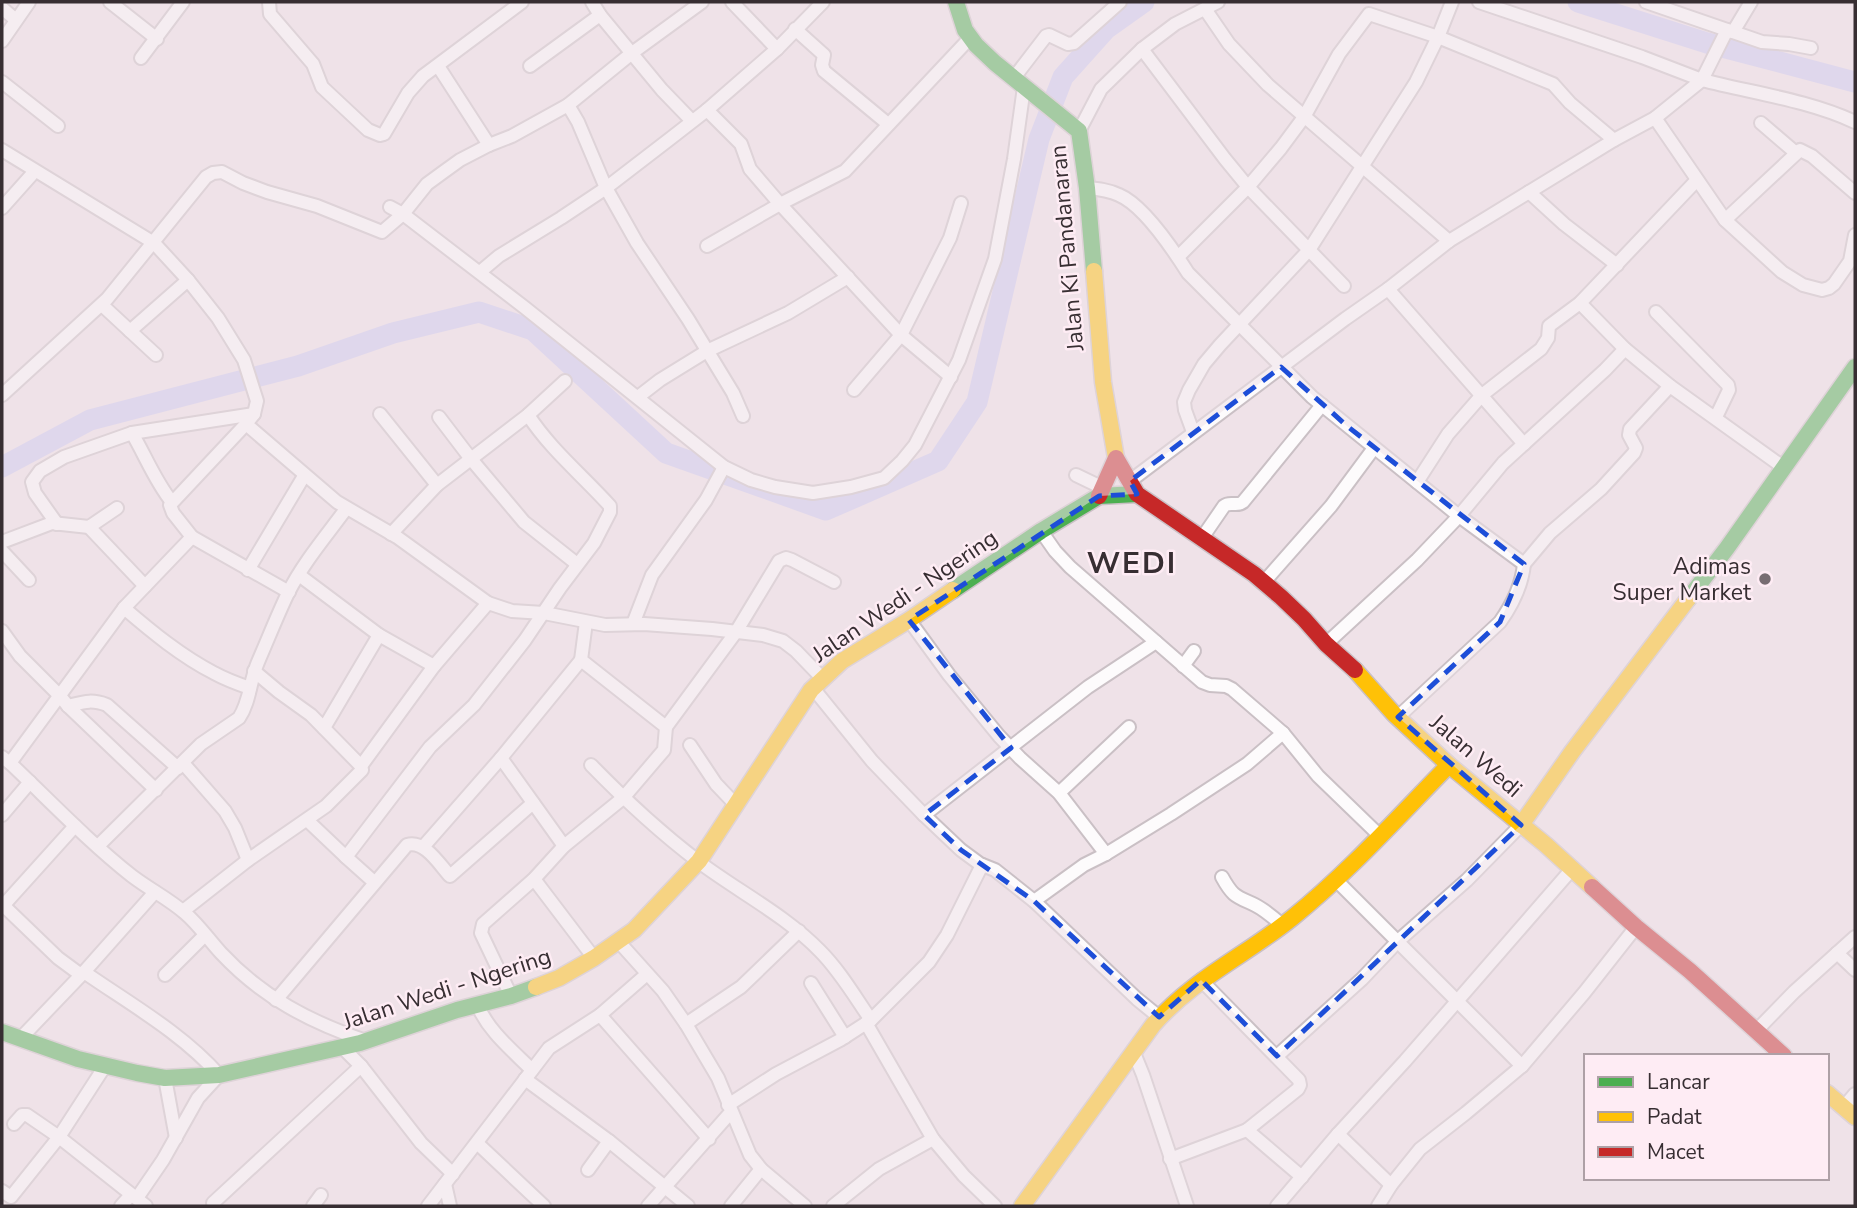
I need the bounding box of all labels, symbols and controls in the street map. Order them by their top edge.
street label: Jalan Ki Pandanaran [1043,144,1092,353]
street label: Jalan Wedi - Ngering [806,522,1004,670]
district label: WEDI [1087,543,1177,584]
place label: Adimas Super Market [1613,551,1752,608]
marker: Adimas Super Market [1757,571,1773,587]
street label: Jalan Wedi [1423,707,1529,805]
street label: Jalan Wedi - Ngering [338,941,555,1038]
legend [1584,1054,1829,1180]
text: Lancar [1647,1068,1710,1096]
text: Padat [1647,1103,1702,1131]
text: Macet [1647,1138,1705,1166]

